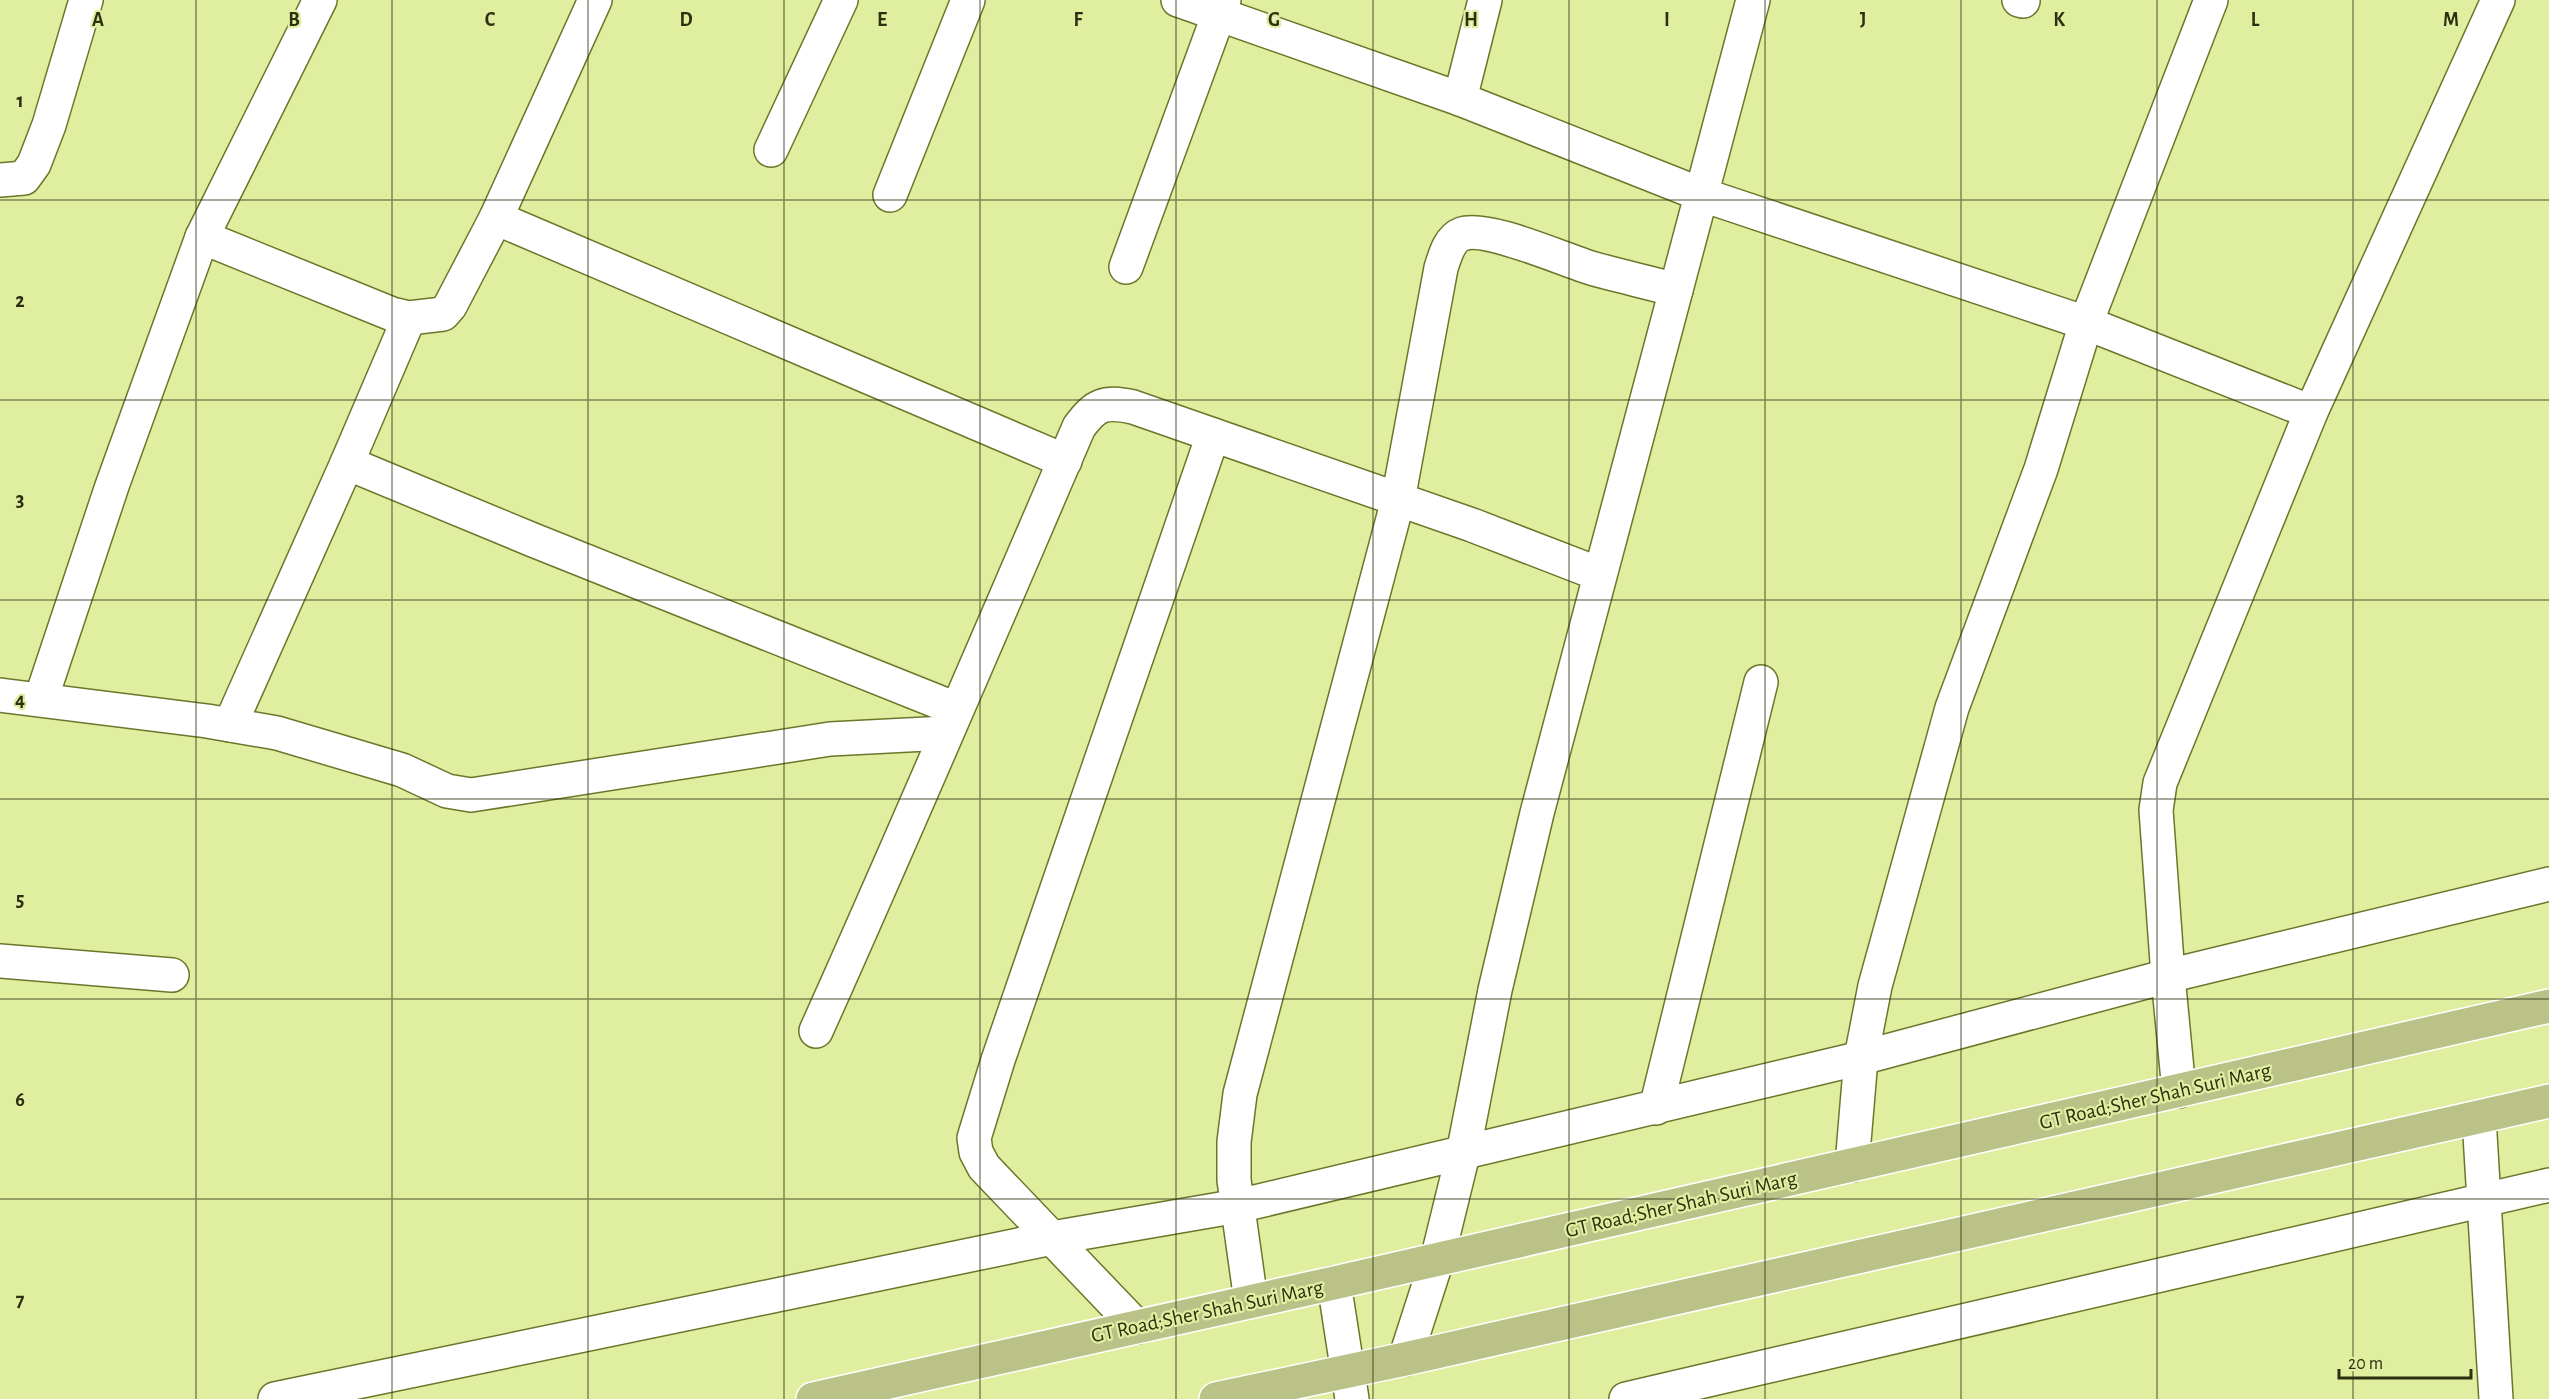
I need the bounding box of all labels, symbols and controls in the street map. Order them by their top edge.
text: A [92,10,104,30]
text: B [288,10,300,30]
text: C [485,10,496,30]
text: D [679,10,693,30]
text: E [877,10,887,30]
text: F [1073,10,1083,30]
text: G [1268,10,1280,30]
text: H [1464,10,1478,30]
text: I [1664,10,1670,30]
text: J [1860,10,1866,30]
text: K [2053,10,2065,30]
text: L [2251,10,2260,30]
text: M [2443,10,2459,30]
text: 1 [16,91,24,111]
text: 2 [15,291,25,311]
text: 3 [16,490,24,510]
text: 4 [15,690,25,710]
text: 5 [16,890,24,910]
street label: GT Road;Sher Shah Suri Marg [2037,1059,2274,1133]
text: 6 [15,1090,25,1110]
street label: GT Road;Sher Shah Suri Marg [1563,1167,1800,1241]
street label: GT Road;Sher Shah Suri Marg [1089,1276,1326,1346]
text: 7 [16,1290,25,1310]
scale bar [2339,1342,2471,1380]
text: 20 m [2348,1355,2383,1373]

